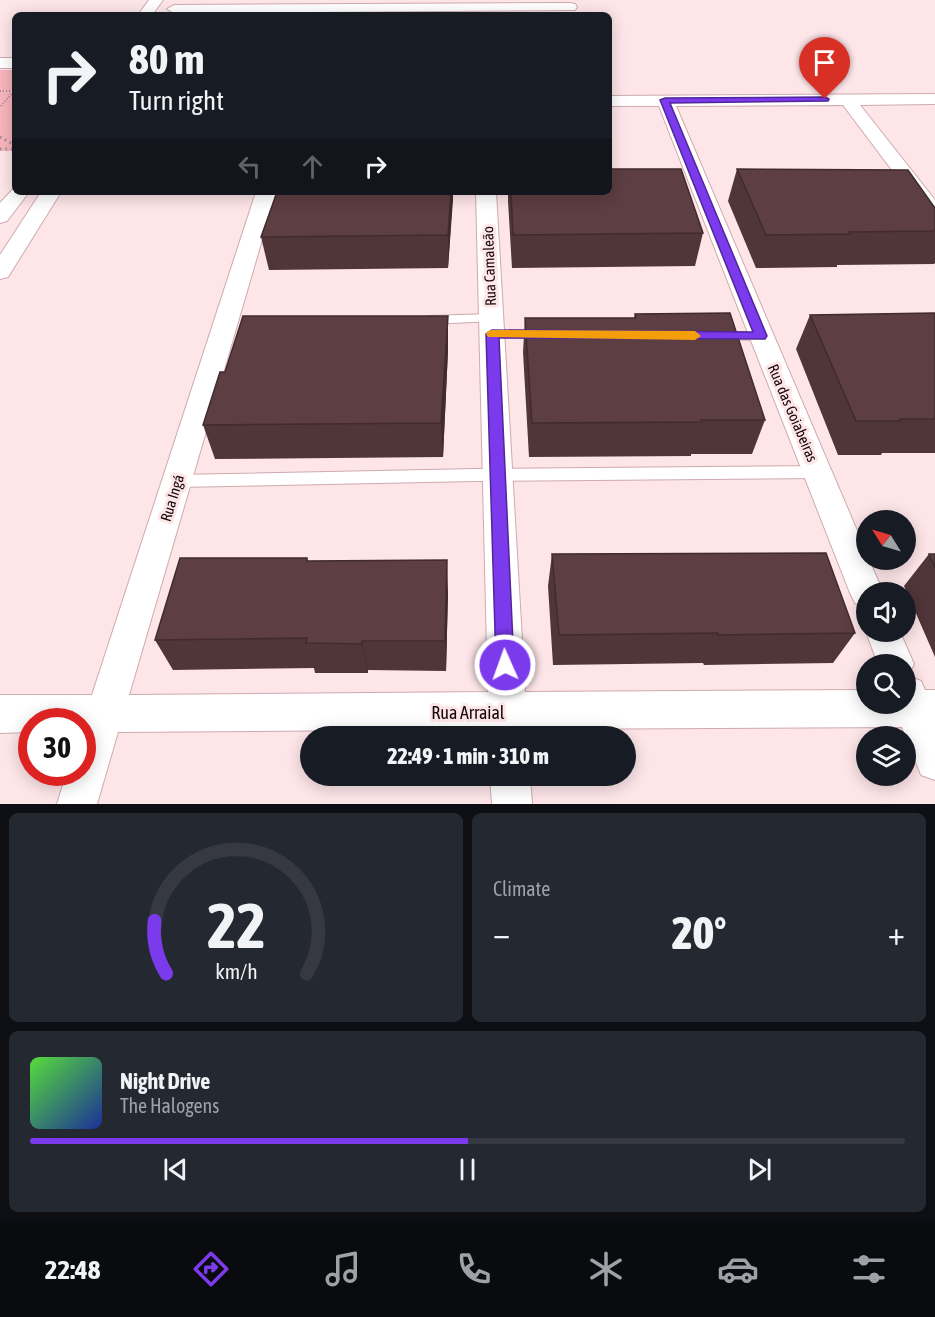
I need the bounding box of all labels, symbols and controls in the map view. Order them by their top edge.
text: 80 m [129,35,204,83]
icon: right [30,36,108,114]
pin [799,37,850,99]
icon: arrive [808,46,841,79]
text: Turn right [129,85,224,116]
icon: left [233,150,266,183]
icon: ahead [296,150,329,183]
icon: right [359,150,392,183]
street label: Rua Camaleão [479,226,499,306]
street label: Rua das Goiabeiras [765,362,821,464]
street label: Rua Ingá [157,473,187,523]
north arrow [856,510,916,570]
map controls [856,510,916,786]
button: sound [856,582,916,642]
position arrow [473,633,537,697]
button: search [856,654,916,714]
street label: Rua Arraial [431,702,505,723]
speed limit sign: 30 [18,708,96,786]
button: layers [856,726,916,786]
text: 22:49 · 1 min · 310 m [387,743,549,769]
text: Climate [493,877,550,900]
text: 22 [207,890,265,961]
text: 20° [672,907,726,959]
text: − [493,914,510,952]
text: + [888,914,905,952]
text: km/h [215,960,257,985]
text: Night Drive [120,1068,210,1094]
text: The Halogens [120,1094,219,1117]
icon: previous [159,1153,192,1186]
icon: pause [451,1153,484,1186]
icon: next [743,1153,776,1186]
icon: directions [190,1248,232,1290]
icon: music [322,1248,364,1290]
icon: phone [453,1248,495,1290]
icon: climate [585,1248,627,1290]
icon: car [717,1248,759,1290]
icon: filters [848,1248,890,1290]
text: 22:48 [45,1254,100,1285]

